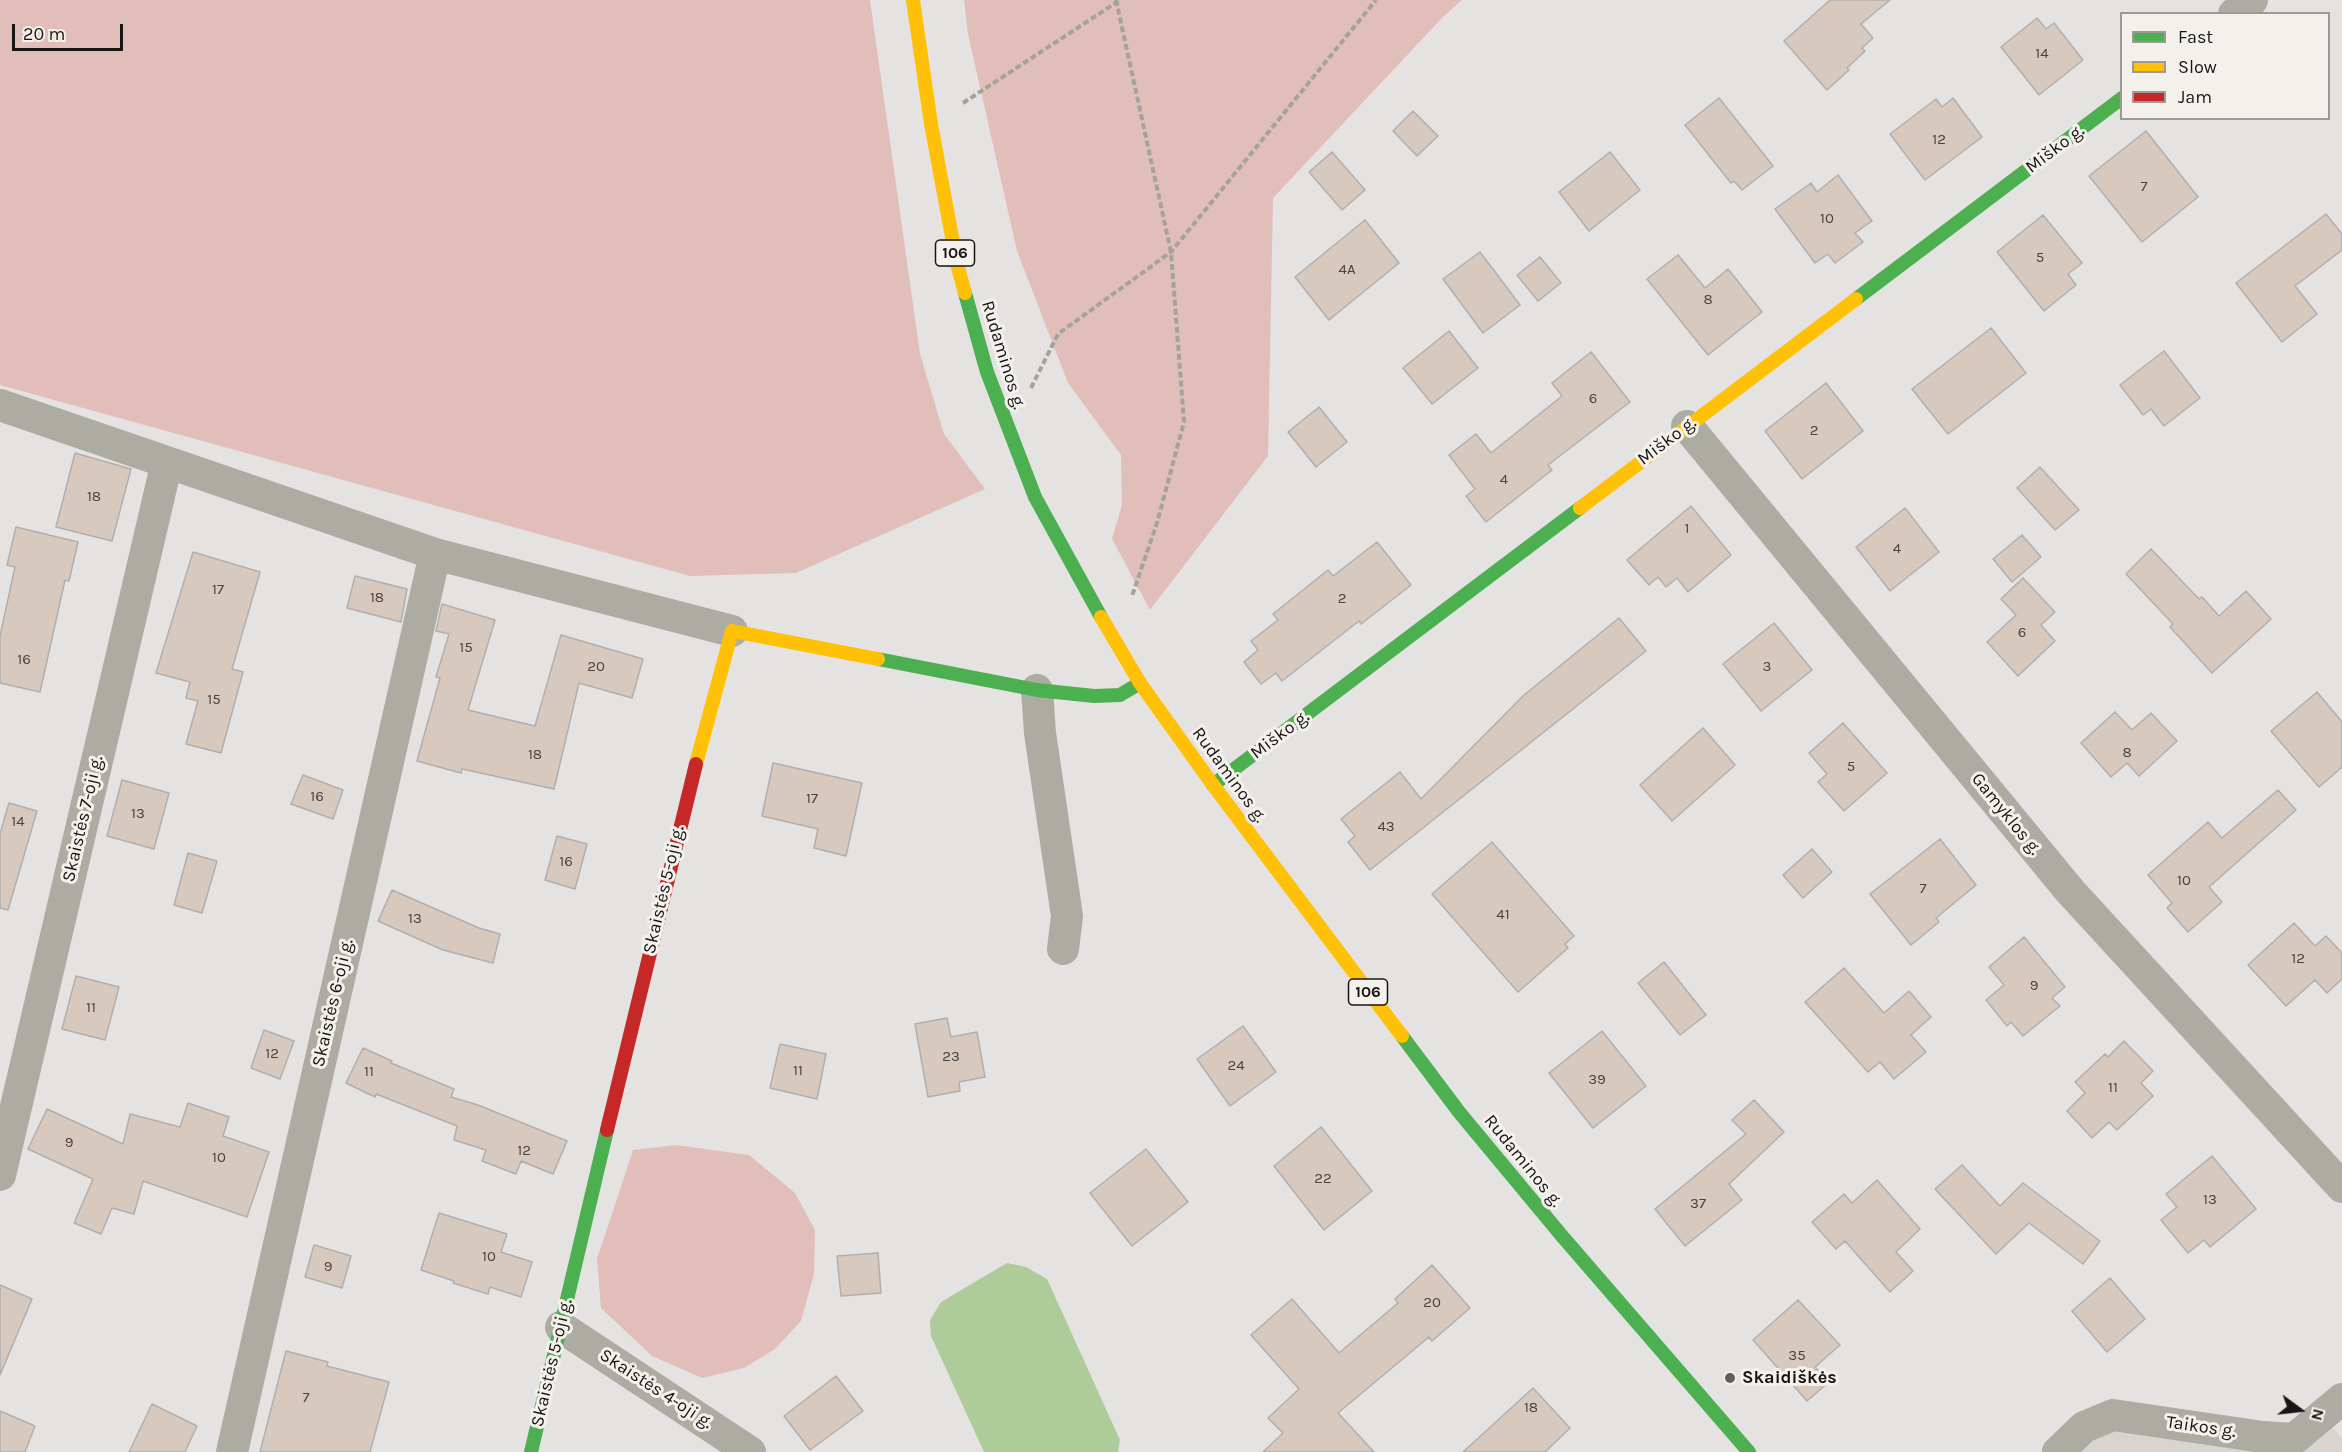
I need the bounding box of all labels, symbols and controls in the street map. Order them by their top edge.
scale bar [15,12,126,50]
legend [2120,12,2330,120]
text: 20 m [23,23,65,45]
text: Fast [2178,26,2213,48]
house number: 14 [2035,45,2049,63]
text: Slow [2178,56,2217,78]
text: Jam [2178,86,2212,108]
street label: Miško g. [2021,120,2089,178]
house number: 12 [1932,131,1946,149]
house number: 7 [2140,178,2148,196]
house number: 10 [1820,210,1834,228]
road number: 106 [936,240,974,266]
house number: 5 [2036,249,2044,267]
house number: 4A [1339,261,1355,279]
house number: 8 [1703,291,1713,309]
street label: Rudaminos g. [976,298,1030,412]
house number: 6 [1589,390,1597,408]
street label: Miško g. [1633,412,1701,470]
house number: 2 [1810,422,1818,440]
house number: 4 [1500,471,1508,489]
house number: 18 [87,488,101,506]
house number: 1 [1685,520,1689,538]
house number: 4 [1893,540,1901,558]
house number: 17 [212,581,224,599]
house number: 18 [370,589,384,607]
house number: 2 [1338,590,1346,608]
house number: 6 [2018,624,2026,642]
house number: 15 [459,639,473,657]
house number: 16 [17,651,31,669]
house number: 20 [587,658,605,676]
house number: 3 [1763,658,1771,676]
house number: 15 [207,691,221,709]
street label: Miško g. [1246,706,1314,764]
street label: Rudaminos g. [1187,723,1271,827]
house number: 8 [2122,744,2132,762]
house number: 18 [528,746,542,764]
street label: Skaistės 7-oji g. [58,754,108,884]
house number: 5 [1847,758,1855,776]
street label: Gamyklos g. [1967,769,2045,859]
house number: 16 [310,788,324,806]
house number: 17 [806,790,818,808]
house number: 13 [131,805,145,823]
house number: 14 [11,813,25,831]
house number: 43 [1377,818,1395,836]
street label: Skaistės 5-oji g. [639,824,689,956]
house number: 16 [559,853,573,871]
house number: 10 [2177,872,2191,890]
house number: 7 [1919,880,1927,898]
house number: 41 [1496,906,1510,924]
house number: 13 [408,910,422,928]
street label: Skaistės 6-oji g. [308,937,358,1069]
house number: 12 [2291,950,2305,968]
house number: 9 [2030,977,2038,995]
road number: 106 [1348,979,1388,1005]
house number: 11 [86,999,96,1017]
house number: 12 [265,1045,279,1063]
house number: 23 [942,1048,960,1066]
house number: 24 [1227,1057,1245,1075]
house number: 11 [793,1062,803,1080]
house number: 11 [364,1063,374,1081]
house number: 39 [1588,1071,1606,1089]
house number: 11 [2108,1079,2118,1097]
street label: Rudaminos g. [1479,1110,1567,1212]
house number: 9 [65,1134,73,1152]
house number: 12 [517,1142,531,1160]
house number: 10 [212,1149,226,1167]
house number: 22 [1314,1170,1332,1188]
house number: 13 [2203,1191,2217,1209]
house number: 37 [1690,1195,1706,1213]
house number: 10 [482,1248,496,1266]
house number: 9 [324,1258,332,1276]
house number: 20 [1423,1294,1441,1312]
street label: Skaistės 5-oji g. [527,1297,577,1429]
street label: Skaistės 4-oji g. [595,1344,717,1434]
house number: 35 [1788,1347,1806,1365]
place label: Skaidiškės [1742,1367,1837,1389]
marker: Skaidiškės [1723,1371,1737,1385]
north arrow [2270,1380,2330,1440]
house number: 7 [302,1389,310,1407]
house number: 18 [1524,1399,1538,1417]
text: N [2307,1407,2329,1423]
street label: Taikos g. [2165,1411,2237,1443]

